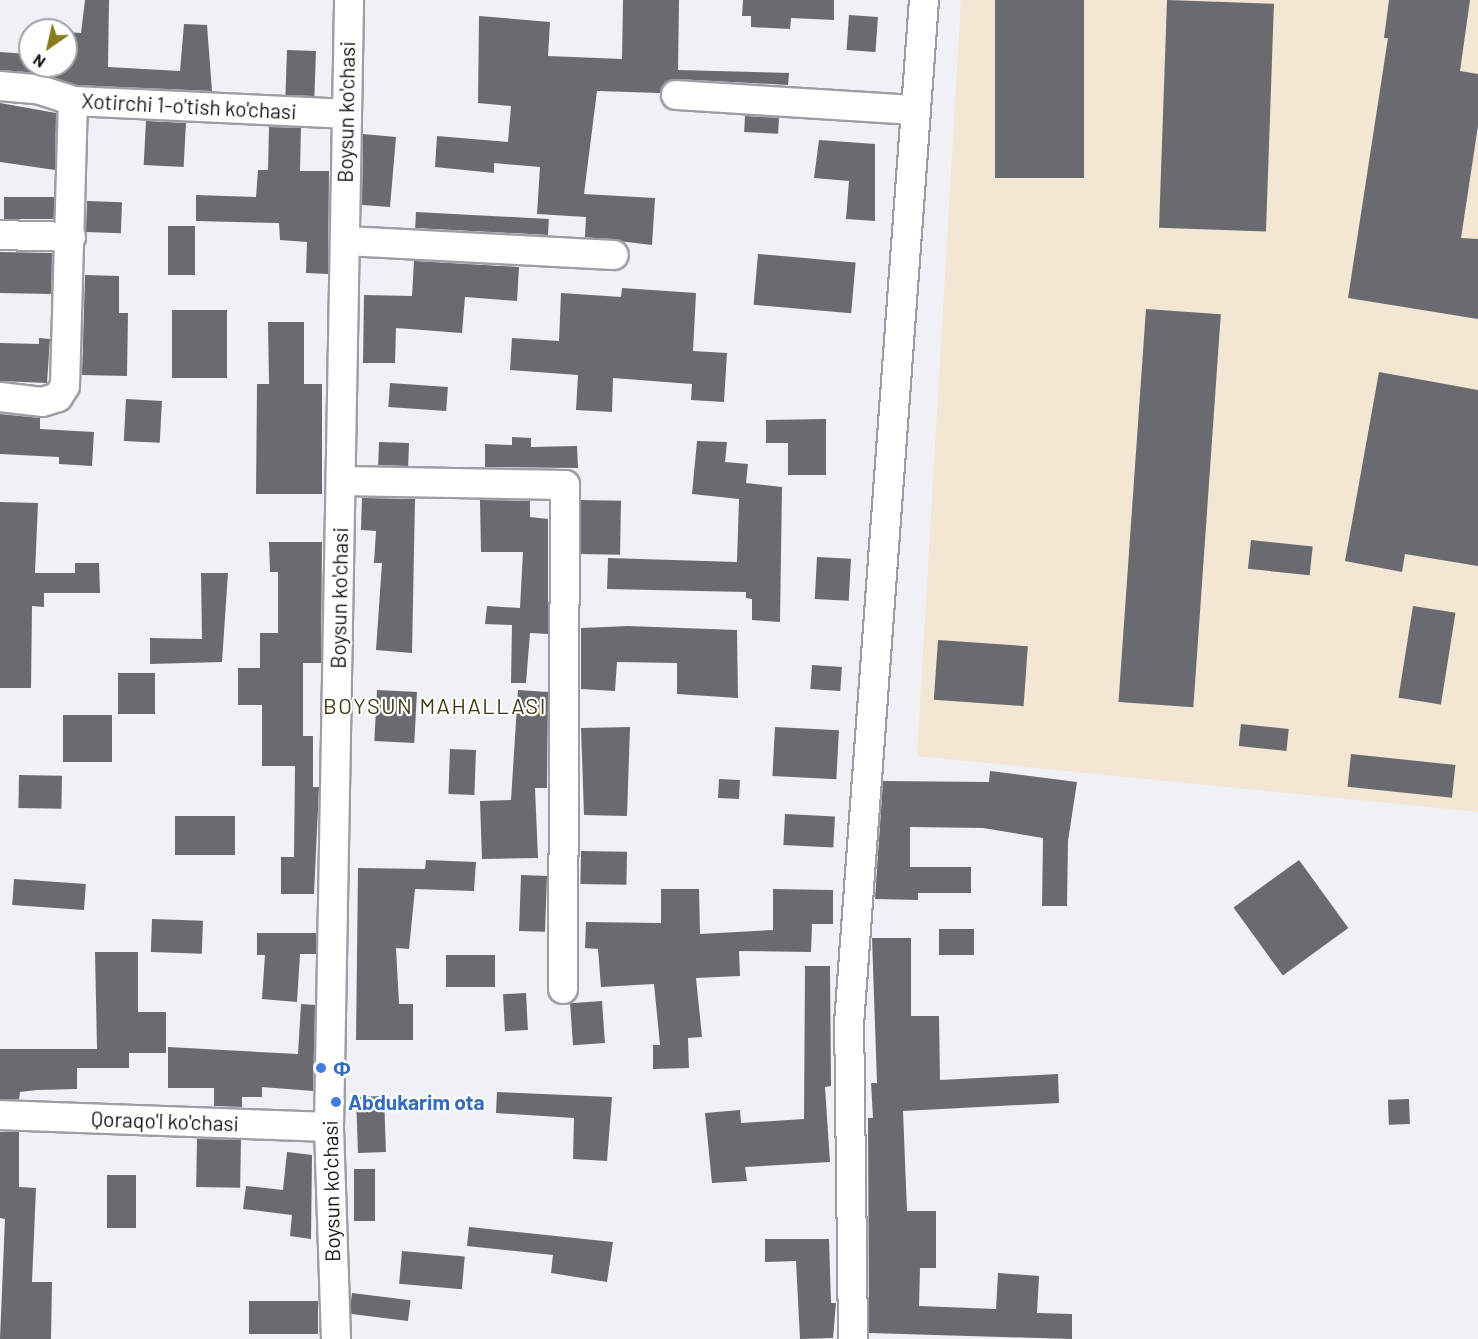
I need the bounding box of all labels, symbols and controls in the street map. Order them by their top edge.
north arrow [18,18,78,78]
street label: Boysun ko'chasi [332,41,360,183]
text: N [29,51,49,73]
street label: Xotirchi 1-o'tish ko'chasi [81,88,297,124]
street label: Boysun ko'chasi [325,527,353,669]
district label: BOYSUN MAHALLASI [323,693,547,719]
place label: Ф [333,1055,351,1081]
marker: Ф [314,1061,328,1075]
place label: Abdukarim ota [348,1089,485,1115]
marker: Abdukarim ota [329,1095,343,1109]
street label: Qoraqo'l ko'chasi [91,1106,239,1136]
street label: Boysun ko'chasi [317,1120,345,1262]

